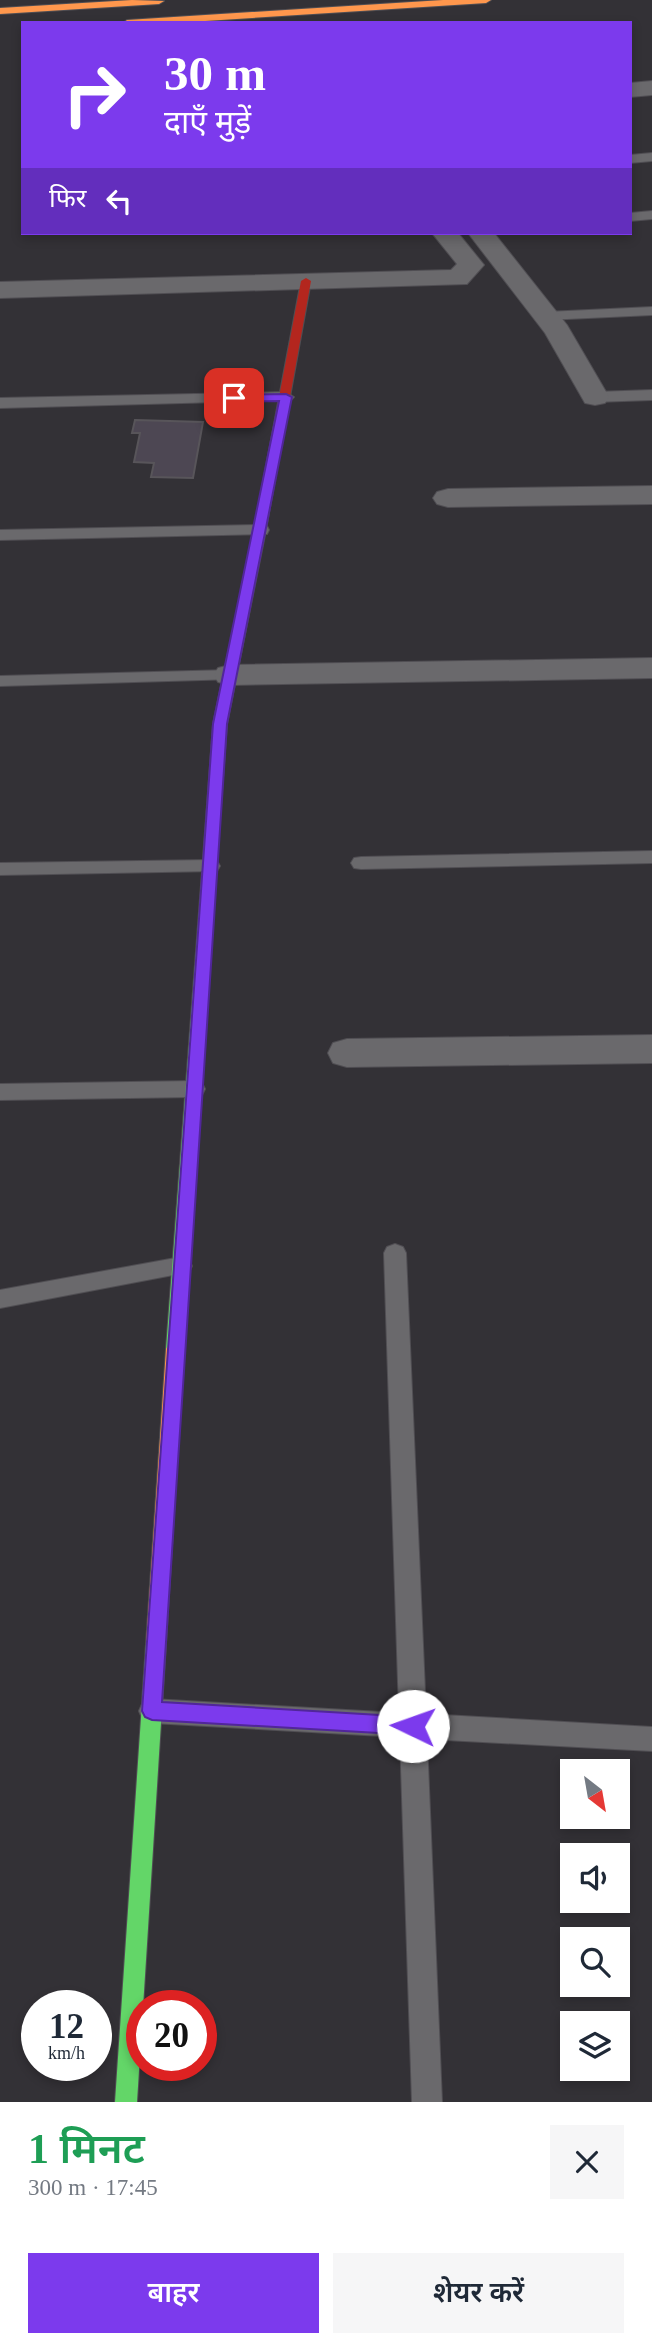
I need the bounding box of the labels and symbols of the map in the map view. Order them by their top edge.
pin [204,368,264,428]
position arrow [376,1689,450,1763]
north arrow [560,1759,630,1829]
speed limit sign: 20 [126,1990,217,2081]

